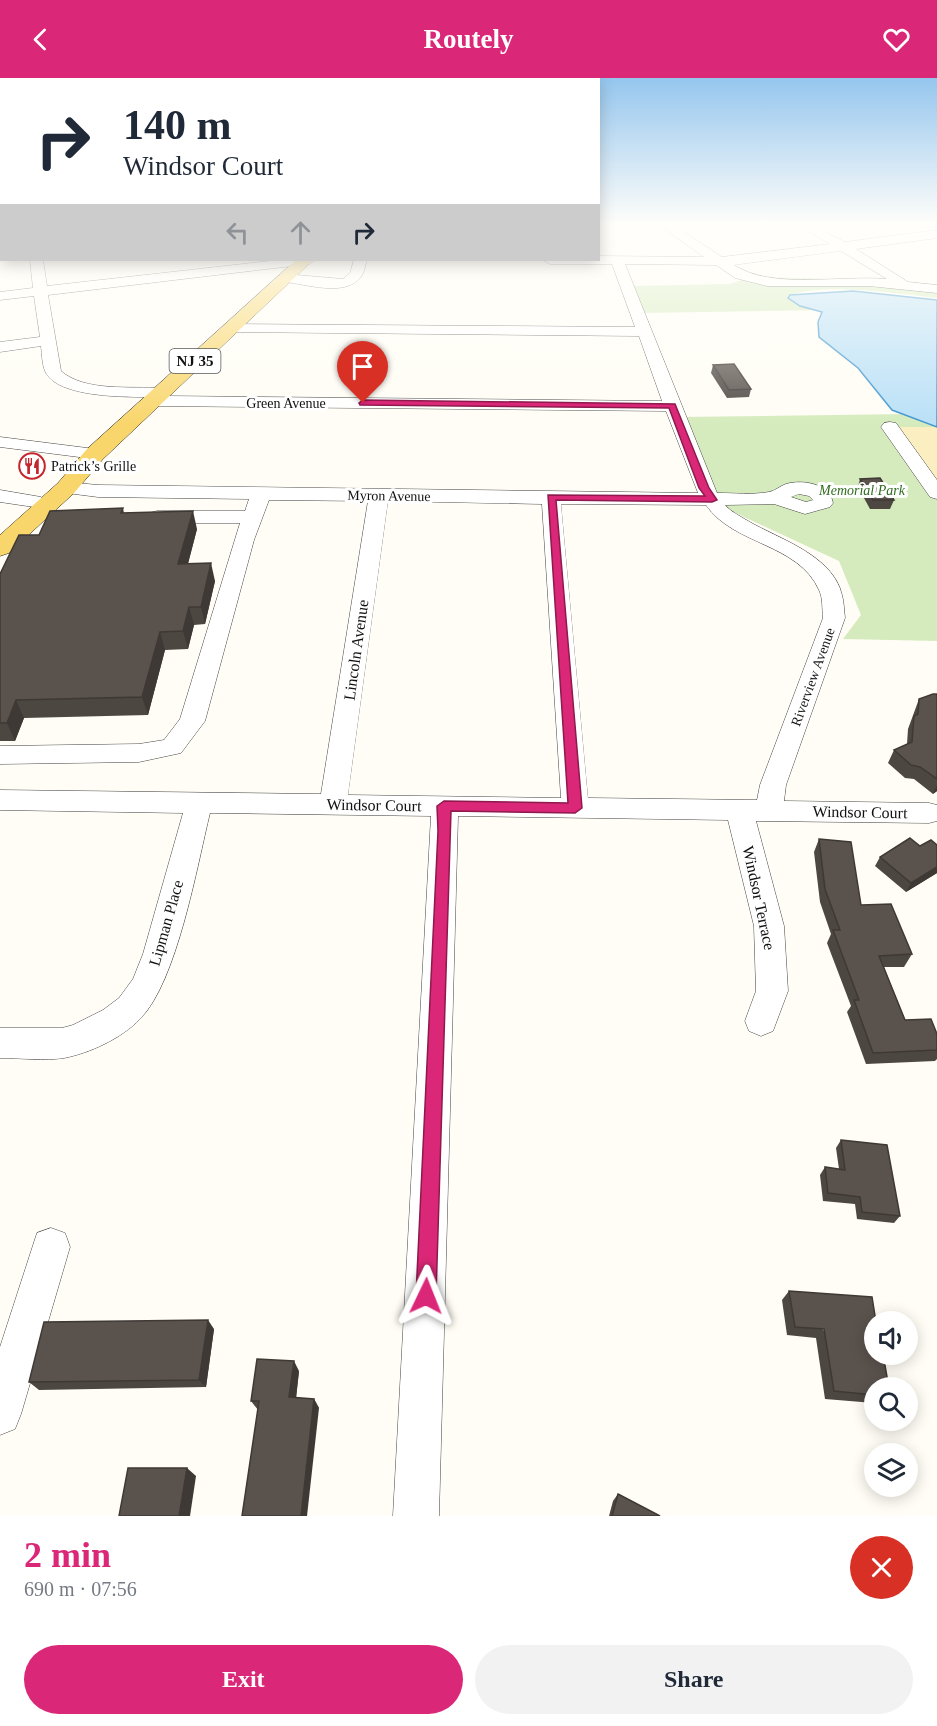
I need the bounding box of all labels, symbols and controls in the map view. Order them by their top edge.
icon: back [24,23,57,56]
icon: heart [880,23,913,56]
text: Routely [424,24,514,54]
icon: right [24,102,102,180]
text: 140 m [123,102,232,148]
text: Windsor Court [123,151,283,181]
icon: left [221,216,254,249]
icon: ahead [284,216,317,249]
icon: right [347,216,380,249]
pin [337,341,388,403]
road number: NJ 35 [170,349,220,373]
icon: arrive [346,350,379,383]
street label: Green Avenue [246,396,326,411]
restaurant icon: Patrick’s Grille [17,451,47,481]
place label: Patrick’s Grille [51,459,136,474]
park label: Memorial Park [818,483,906,498]
street label: Myron Avenue [347,488,431,504]
street label: Lincoln Avenue [341,599,371,701]
street label: Riverview Avenue [788,626,838,728]
street label: Windsor Court [326,796,422,814]
street label: Windsor Court [812,803,908,821]
street label: Windsor Terrace [740,844,778,952]
street label: Lipman Place [146,878,187,968]
position arrow [394,1264,458,1328]
map controls [864,1311,918,1497]
button: sound [864,1311,918,1365]
button: search [864,1377,918,1431]
button: layers [864,1443,918,1497]
text: 2 min [24,1535,111,1575]
button: close [850,1536,913,1599]
text: 690 m · 07:56 [24,1578,137,1600]
button: Exit [24,1645,463,1714]
button: Share [475,1645,913,1714]

